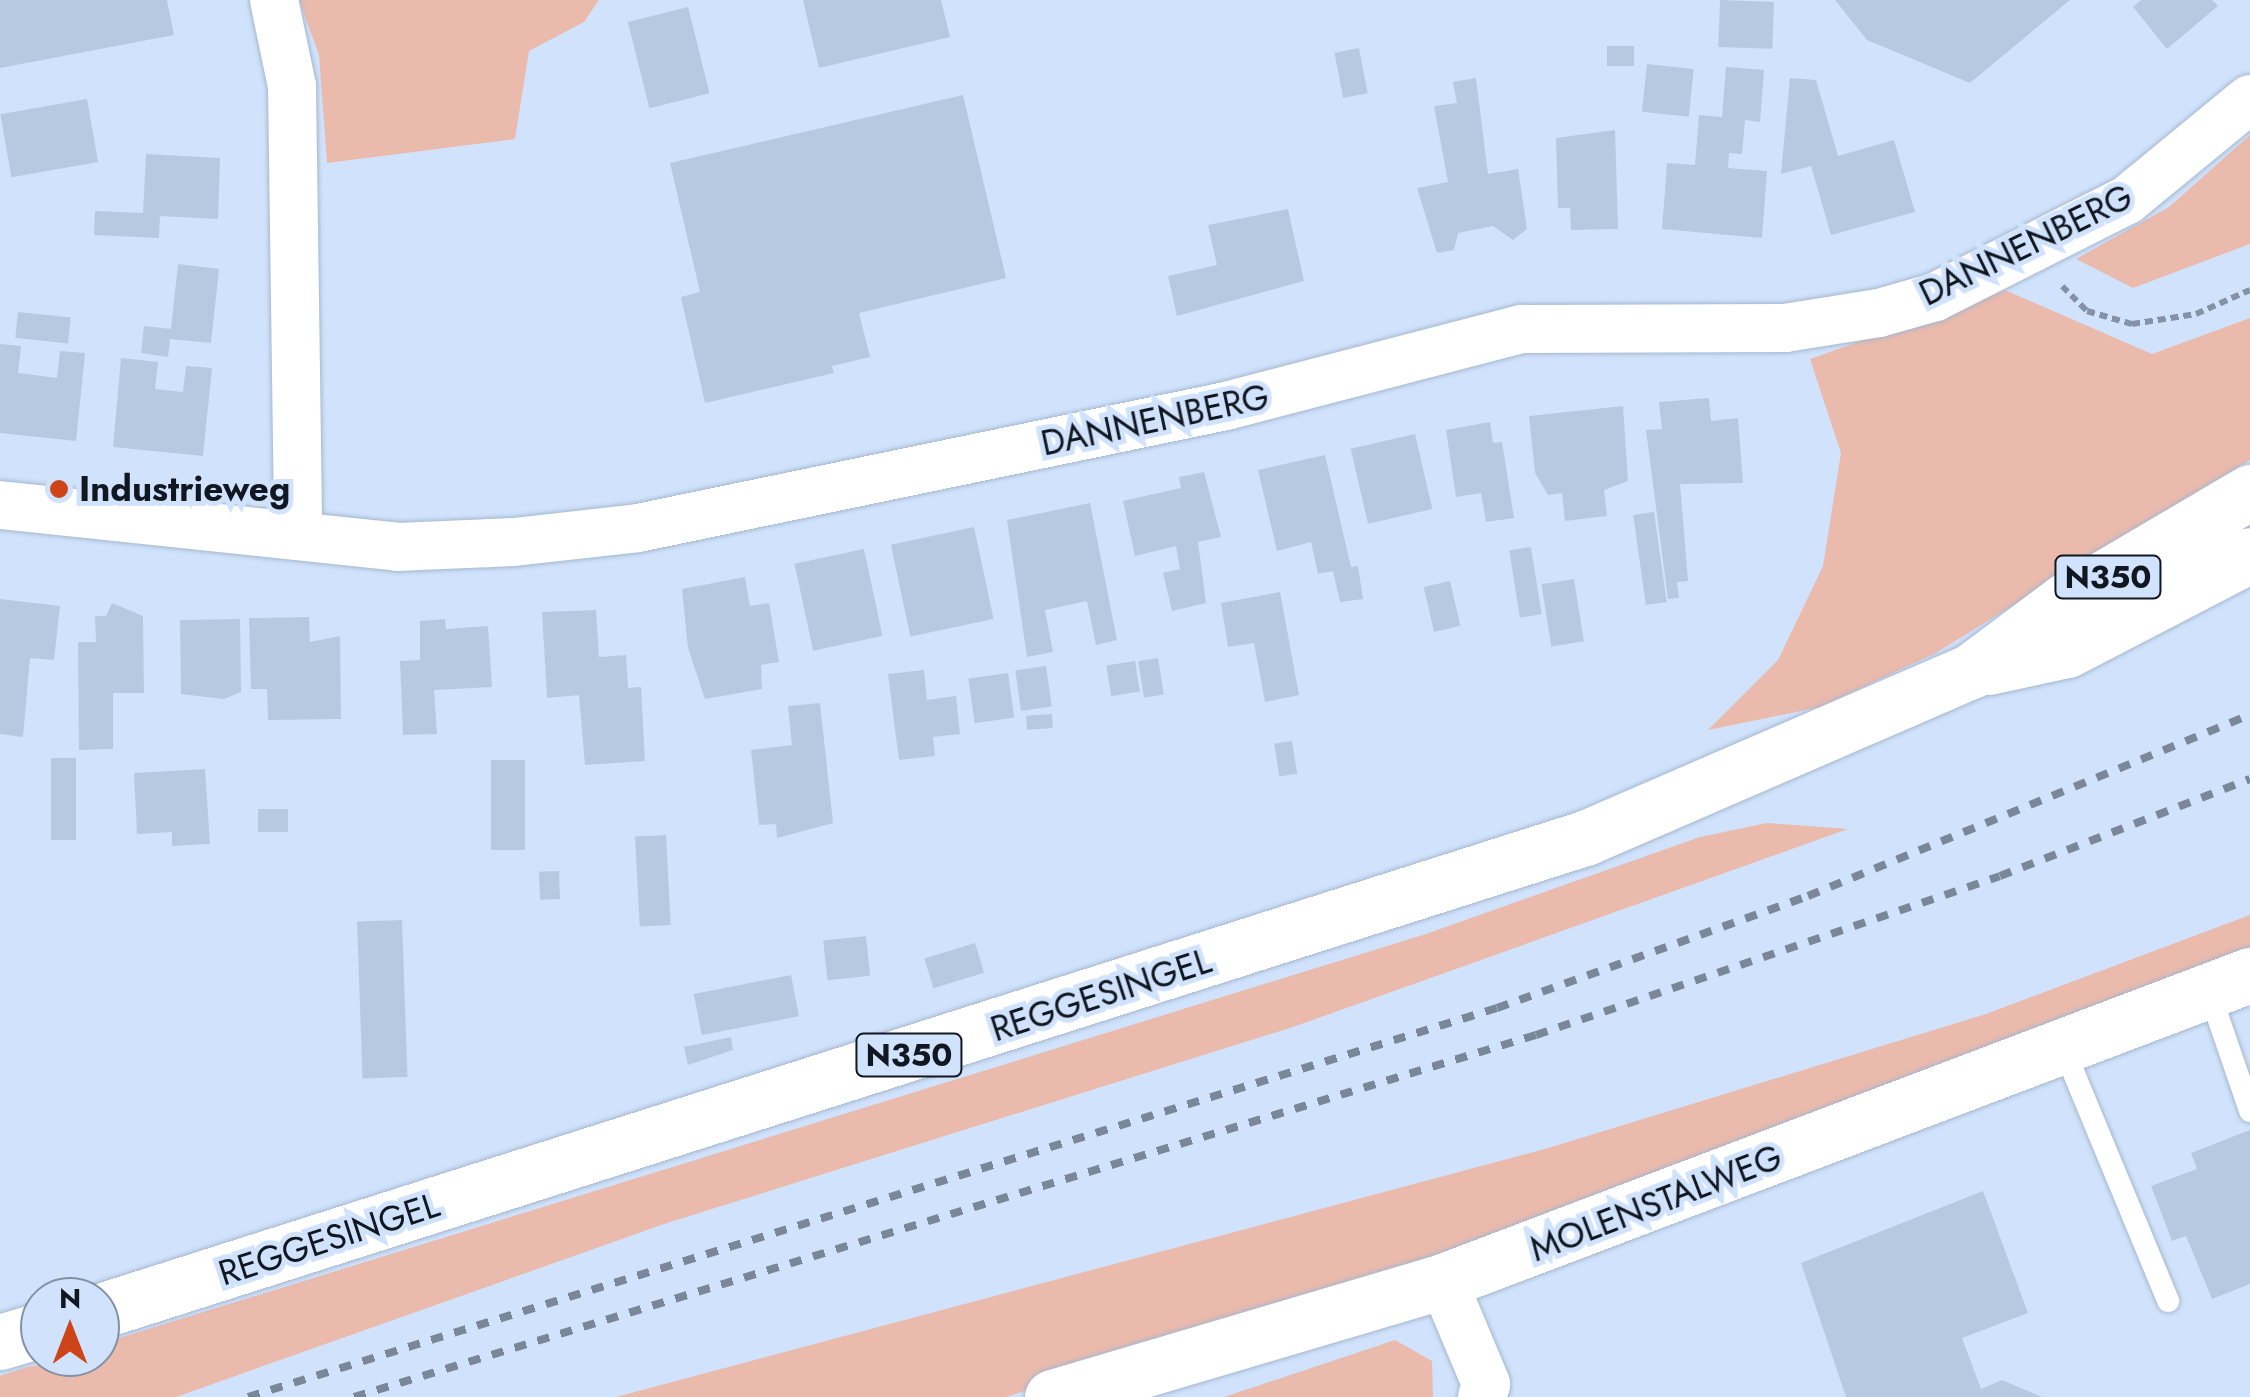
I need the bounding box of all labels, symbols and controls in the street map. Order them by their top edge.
street label: DANNENBERG [1913,175,2139,315]
street label: DANNENBERG [1037,375,1273,465]
place label: Industrieweg [79,468,290,510]
marker: Industrieweg [48,478,70,500]
road number: N350 [2053,550,2163,604]
street label: REGGESINGEL [985,940,1217,1050]
road number: N350 [854,1028,964,1082]
street label: MOLENSTALWEG [1524,1136,1788,1270]
street label: REGGESINGEL [213,1184,445,1294]
north arrow [20,1277,120,1377]
text: N [59,1278,81,1319]

